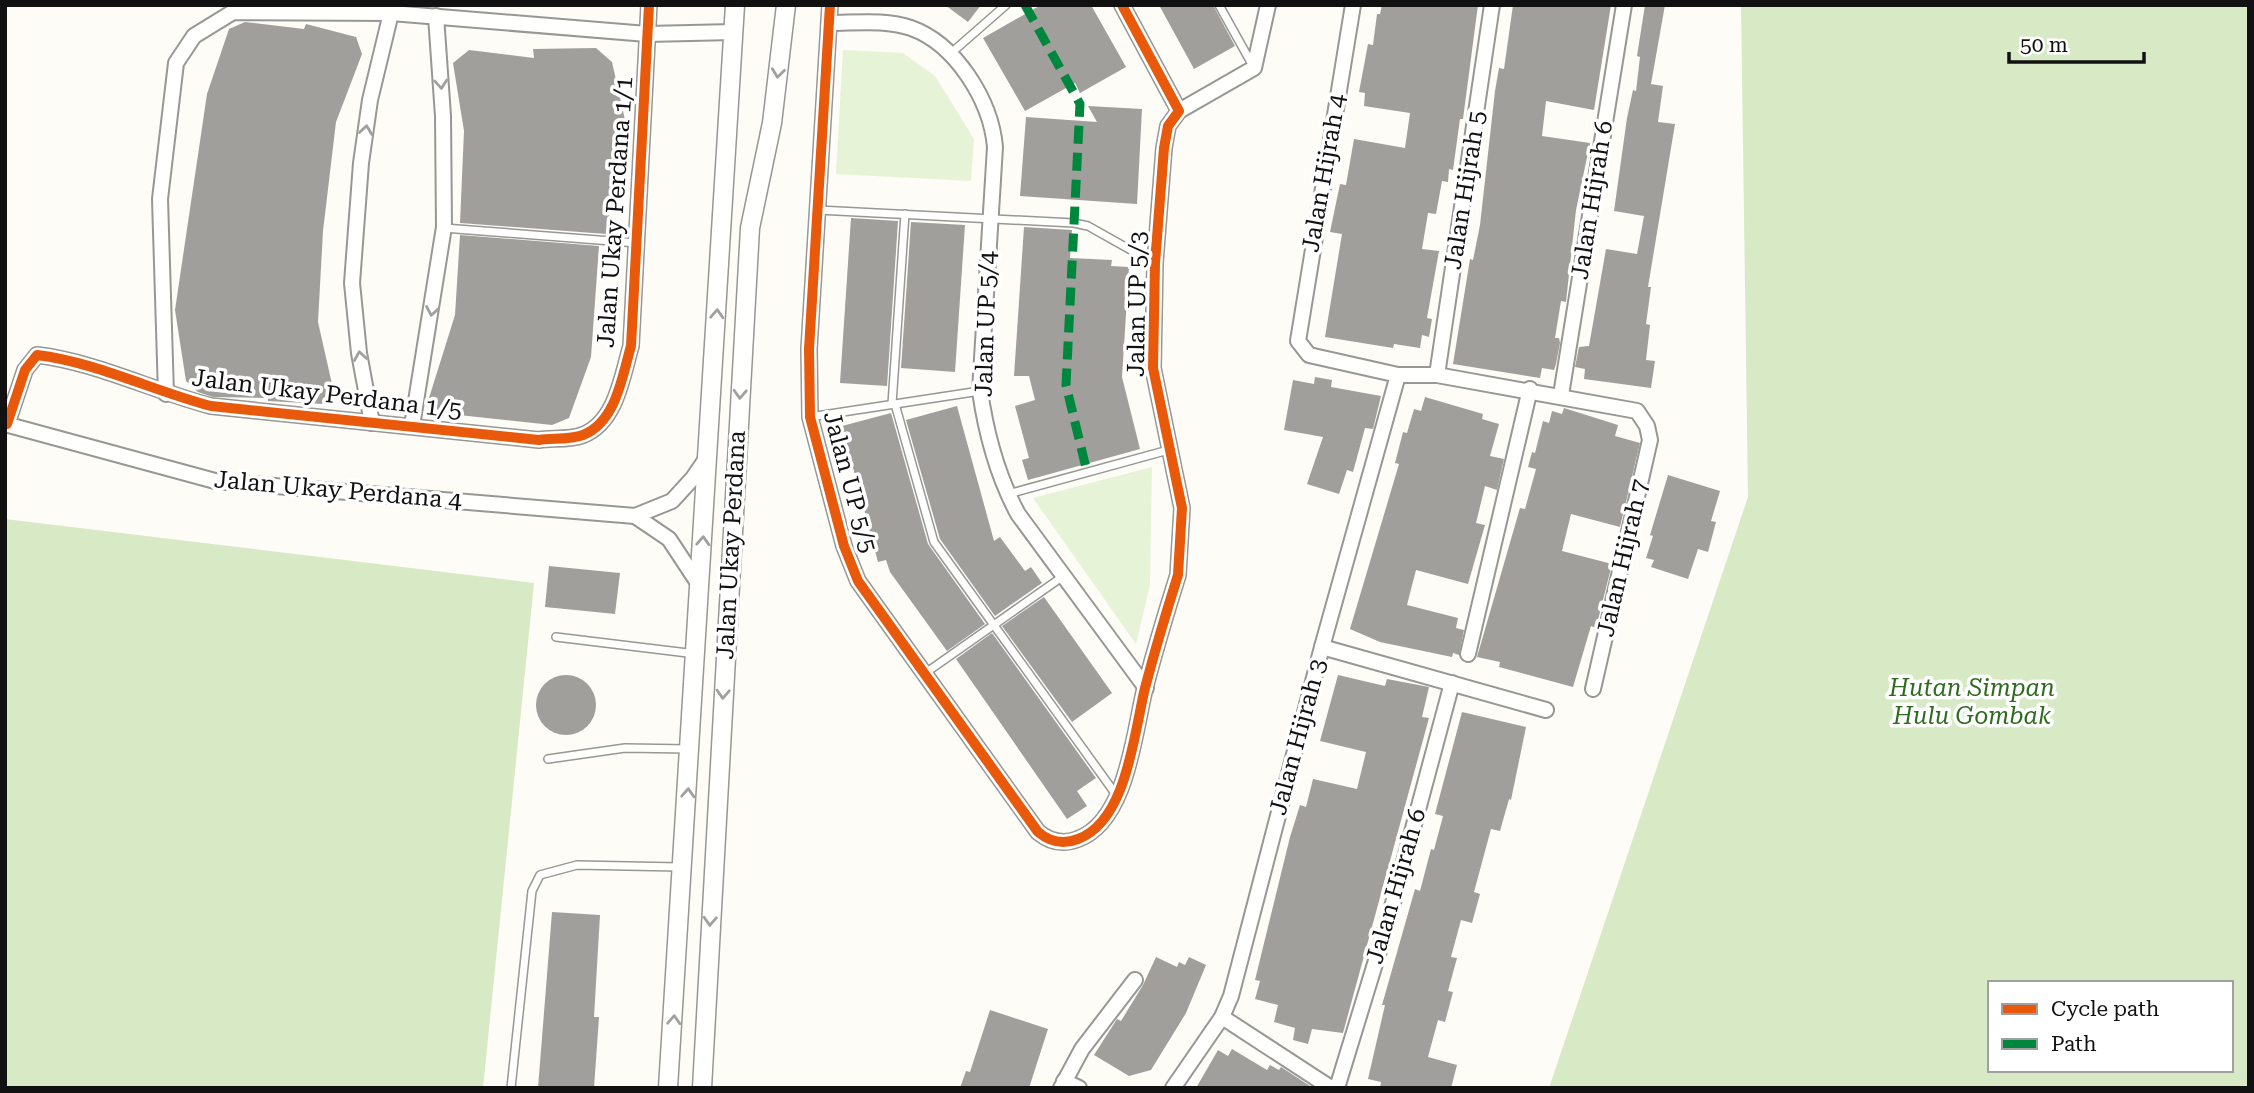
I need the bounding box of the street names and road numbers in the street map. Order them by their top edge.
street label: Jalan Ukay Perdana 1/1 [592,75,638,349]
street label: Jalan Hijrah 4 [1296,91,1352,254]
street label: Jalan Hijrah 5 [1439,109,1491,271]
street label: Jalan Hijrah 6 [1566,119,1618,281]
street label: Jalan UP 5/3 [1122,231,1152,377]
street label: Jalan UP 5/4 [969,250,1003,397]
street label: Jalan Ukay Perdana 1/5 [190,364,464,424]
street label: Jalan UP 5/5 [818,408,882,556]
street label: Jalan Ukay Perdana [711,430,751,660]
street label: Jalan Ukay Perdana 4 [213,465,464,515]
street label: Jalan Hijrah 7 [1591,477,1655,639]
street label: Jalan Hijrah 3 [1264,656,1332,818]
street label: Jalan Hijrah 6 [1360,805,1432,967]

